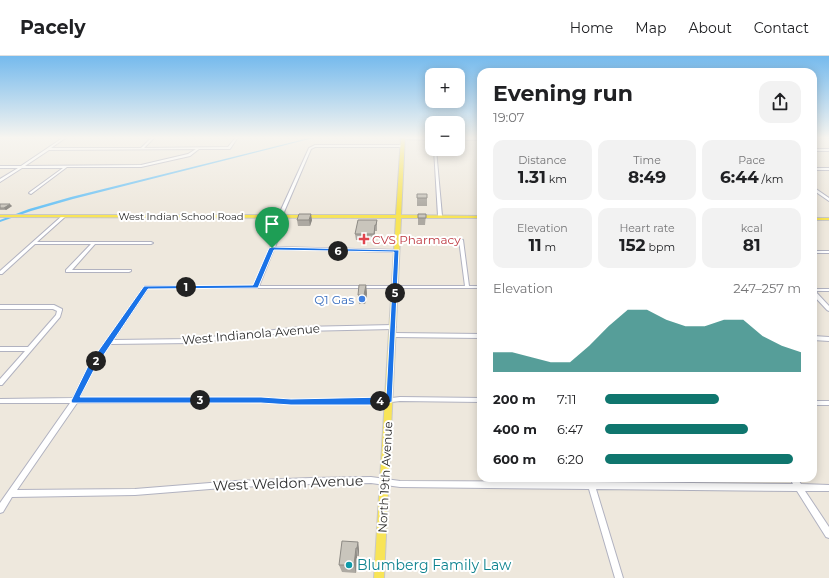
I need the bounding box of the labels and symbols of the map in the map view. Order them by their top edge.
pin [255,207,289,248]
street label: West Indian School Road [118,210,244,223]
place label: CVS Pharmacy [372,232,461,247]
marker: CVS Pharmacy [359,234,369,244]
pin: 6 [328,241,348,261]
pin: 1 [176,277,196,297]
pin: 5 [385,283,405,303]
place label: Q1 Gas [314,292,354,307]
marker: Q1 Gas [357,294,367,304]
street label: West Indianola Avenue [181,320,321,348]
pin: 2 [86,351,106,371]
pin: 3 [190,390,210,410]
pin: 4 [370,391,390,411]
street label: North 19th Avenue [375,421,395,533]
street label: West Weldon Avenue [212,471,364,495]
place label: Blumberg Family Law [357,556,512,574]
marker: Blumberg Family Law [344,560,354,570]

